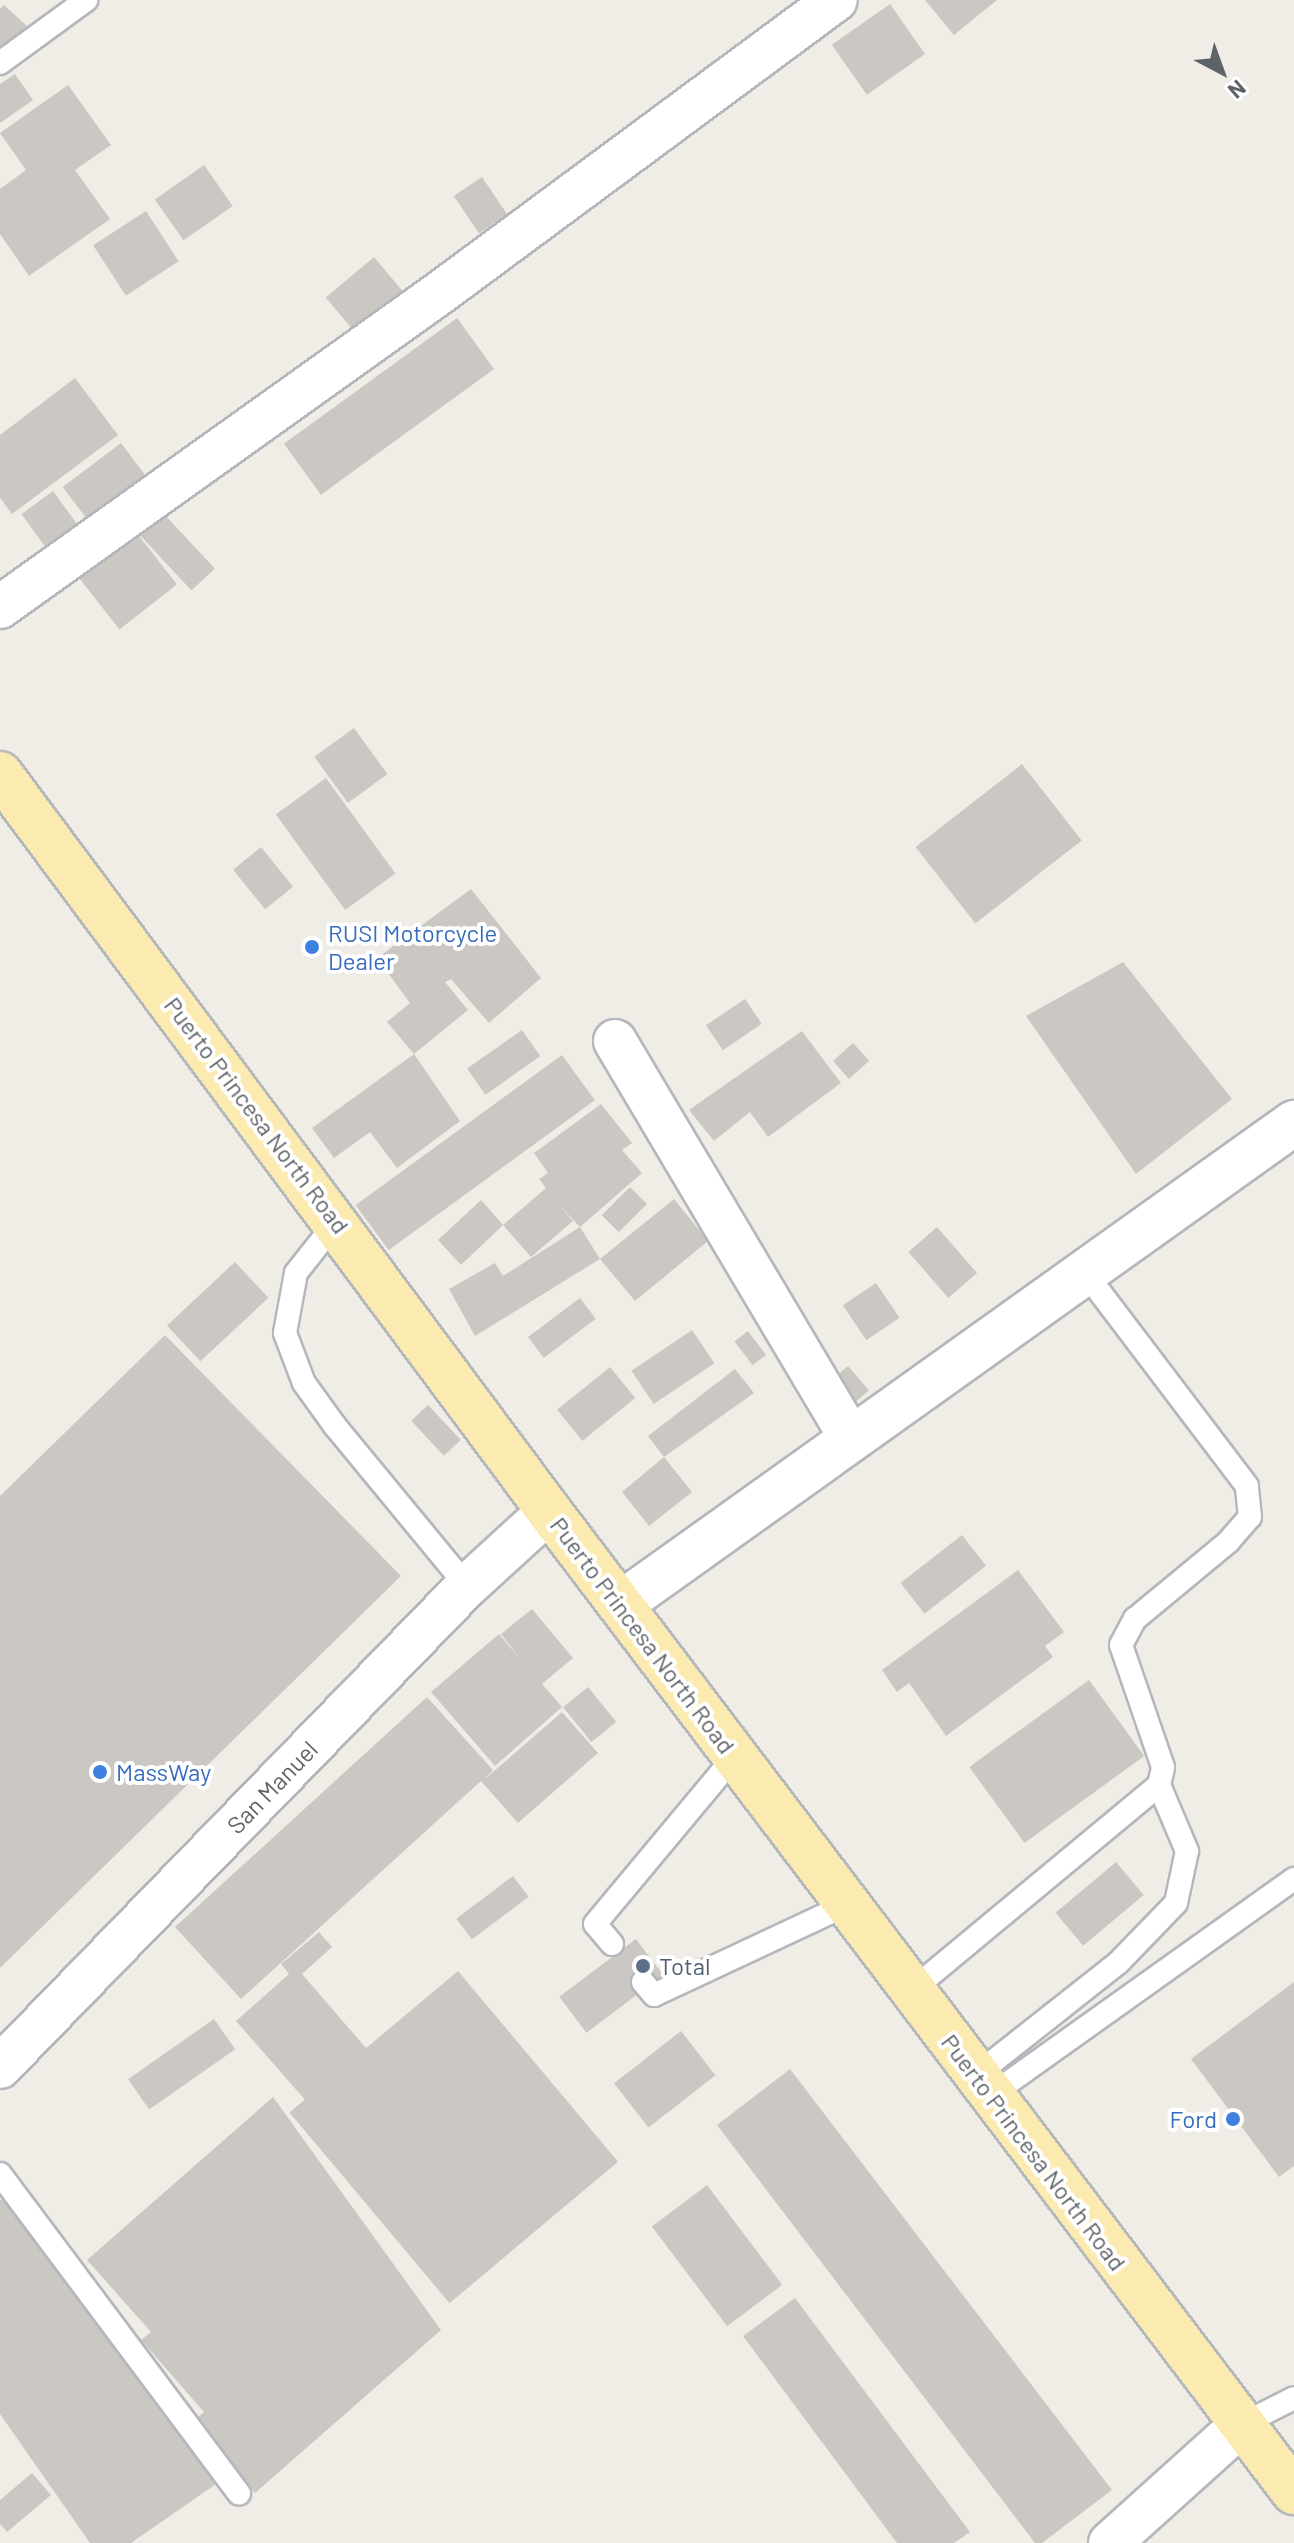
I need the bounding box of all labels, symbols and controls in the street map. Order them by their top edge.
north arrow [1182,32,1262,112]
text: N [1224,75,1252,105]
place label: RUSI Motorcycle Dealer [328,919,497,975]
marker: RUSI Motorcycle Dealer [303,938,321,956]
street label: Puerto Princesa North Road [159,991,355,1239]
street label: Puerto Princesa North Road [545,1511,741,1759]
street label: San Manuel [221,1735,323,1839]
place label: MassWay [116,1758,211,1786]
marker: MassWay [91,1763,109,1781]
place label: Total [659,1952,710,1980]
marker: Total [634,1957,652,1975]
street label: Puerto Princesa North Road [936,2028,1132,2276]
place label: Ford [1170,2105,1217,2133]
marker: Ford [1224,2110,1242,2128]

